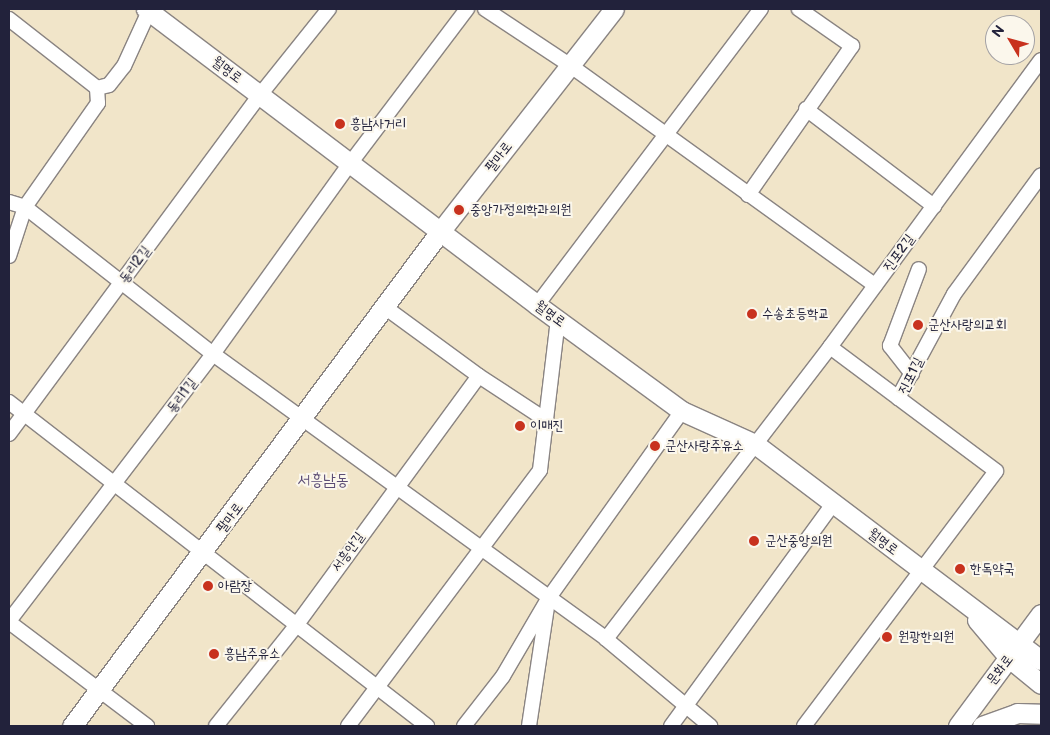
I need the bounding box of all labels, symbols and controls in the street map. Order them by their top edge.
north arrow [985,15,1035,65]
text: N [988,22,1008,41]
street label: 월명로 [208,53,246,87]
place label: 흥남사거리 [350,116,406,132]
marker: 흥남사거리 [334,118,346,130]
street label: 팔마로 [482,139,516,175]
place label: 중앙가정의학과의원 [470,202,571,218]
marker: 중앙가정의학과의원 [452,203,466,217]
street label: 진포2길 [880,231,918,275]
street label: 동리2길 [116,243,154,287]
street label: 월명로 [531,297,569,331]
place label: 수송초등학교 [762,306,830,322]
marker: 수송초등학교 [746,308,758,320]
place label: 군산사랑의교회 [928,317,1007,333]
marker: 군산사랑의교회 [912,319,924,331]
street label: 진포1길 [895,355,927,397]
street label: 동리1길 [163,375,201,417]
place label: 이매진 [530,418,564,434]
marker: 이매진 [514,420,526,432]
place label: 군산사랑주유소 [665,438,744,454]
marker: 군산사랑주유소 [649,440,661,452]
district label: 서흥남동 [297,471,349,491]
street label: 팔마로 [213,499,247,537]
street label: 월명로 [864,525,902,559]
street label: 서흥안길 [328,529,368,575]
place label: 군산중앙의원 [765,533,833,549]
marker: 군산중앙의원 [747,534,761,548]
place label: 한독약국 [970,561,1015,577]
marker: 한독약국 [954,563,966,575]
place label: 아람장 [218,578,252,594]
marker: 아람장 [202,580,214,592]
place label: 원광한의원 [898,629,954,645]
marker: 원광한의원 [880,630,894,644]
place label: 흥남주유소 [224,646,280,662]
marker: 흥남주유소 [208,648,220,660]
street label: 문화로 [983,651,1017,689]

